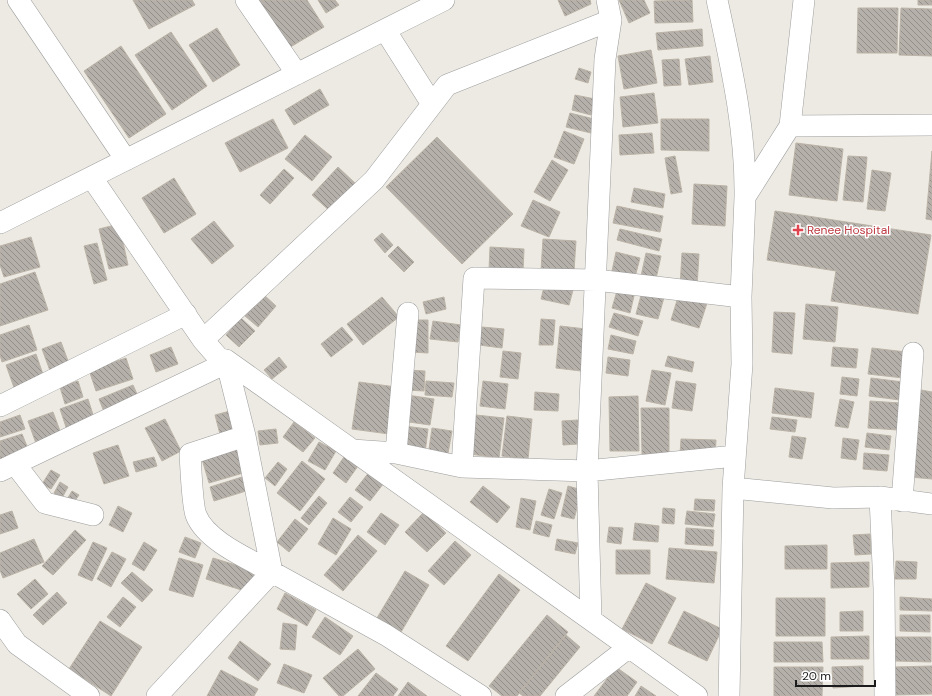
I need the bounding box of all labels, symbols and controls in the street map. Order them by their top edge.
place label: Renee Hospital [807,222,890,238]
marker: Renee Hospital [792,224,804,236]
scale bar [796,662,875,688]
text: 20 m [802,668,831,684]

